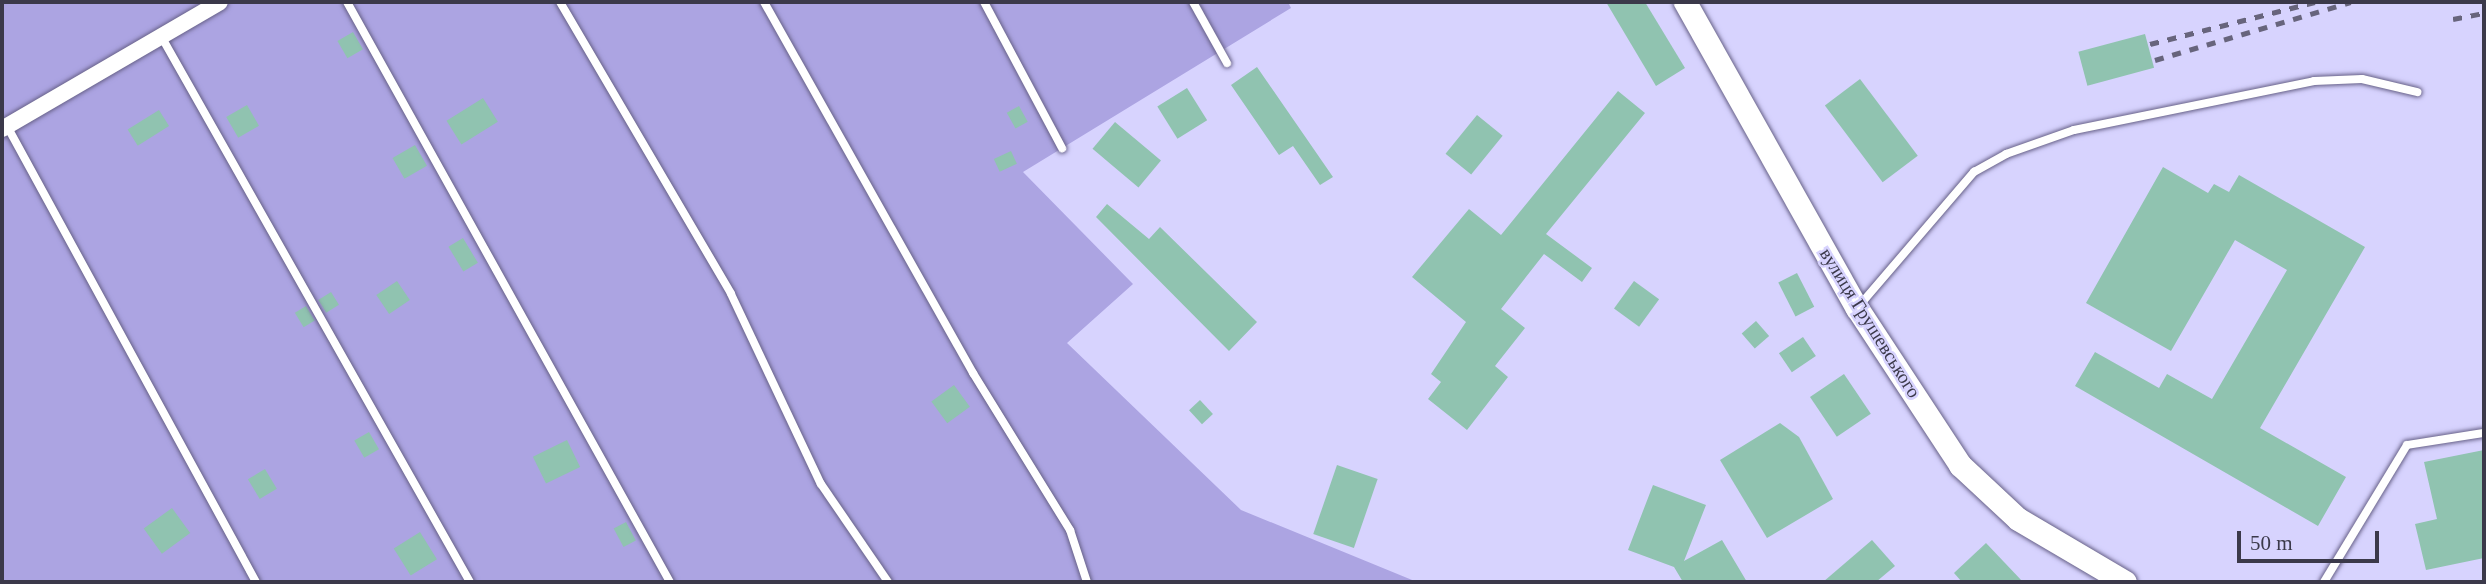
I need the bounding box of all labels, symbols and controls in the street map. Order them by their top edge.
street label: вулиця Грушевського [1815,244,1925,402]
scale bar [2241,518,2383,562]
text: 50 m [2250,531,2293,555]

